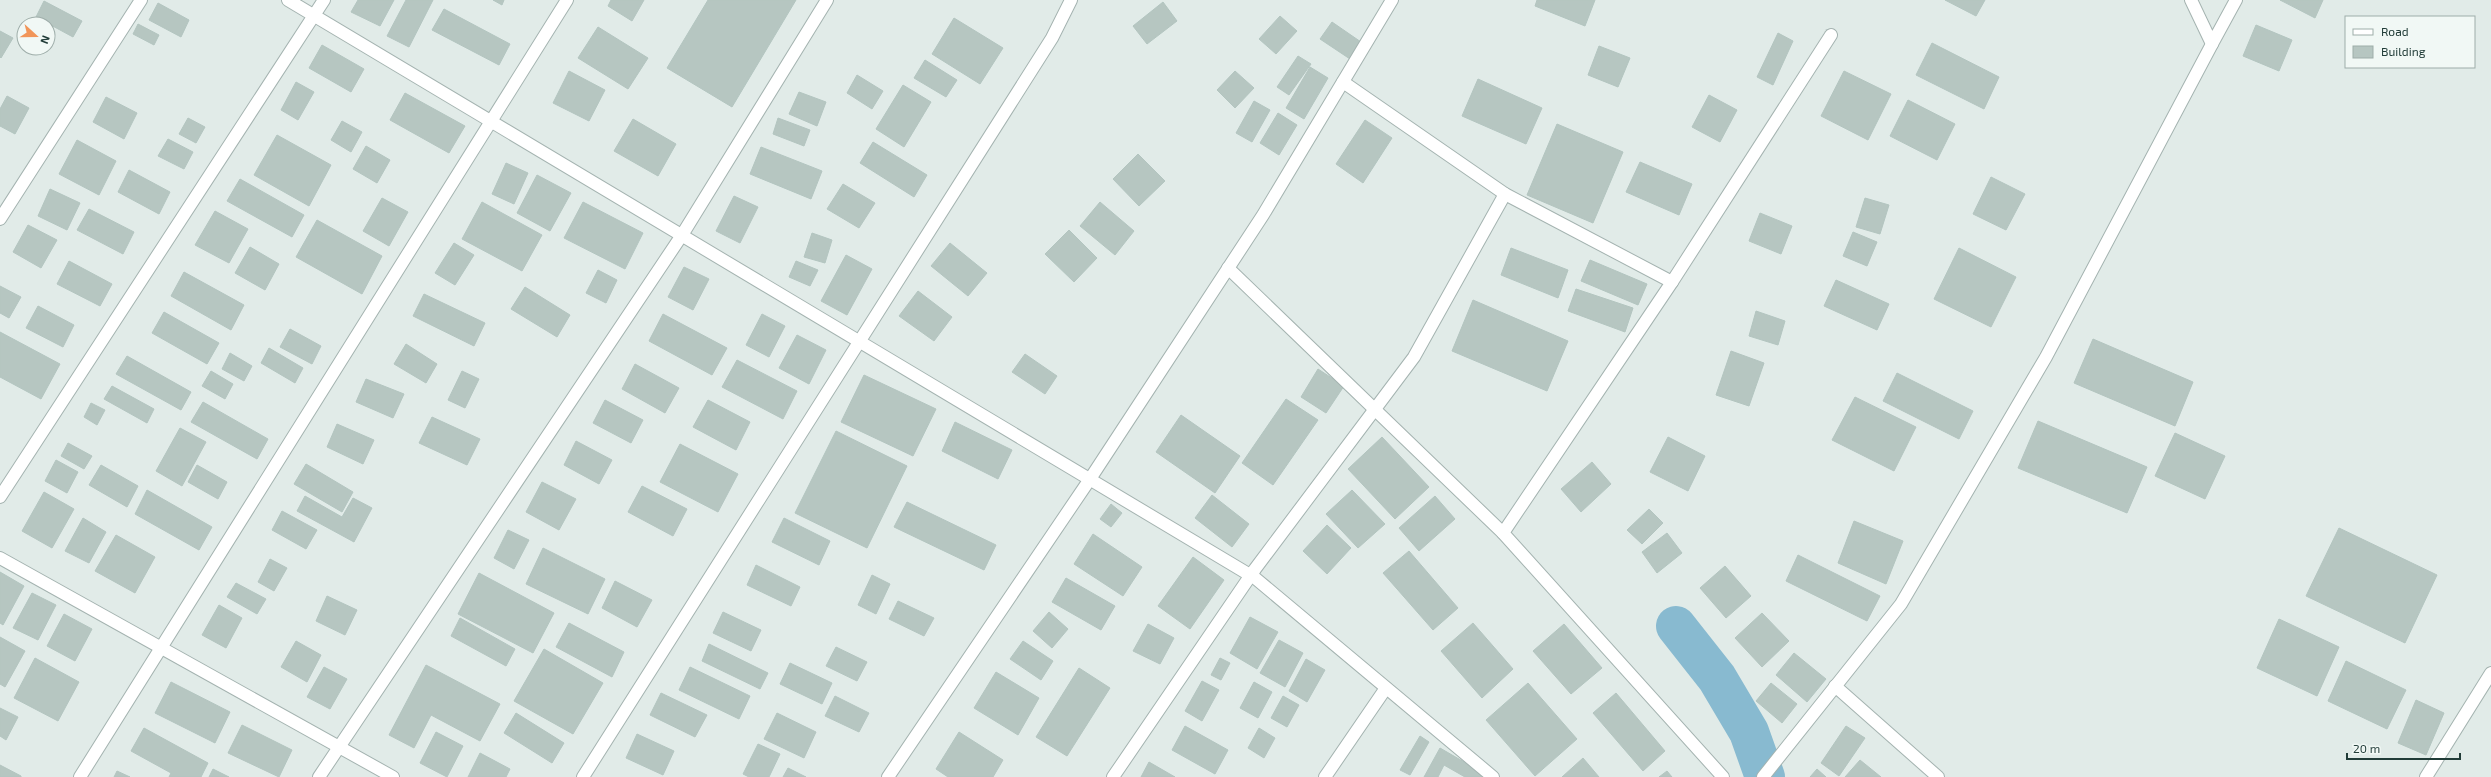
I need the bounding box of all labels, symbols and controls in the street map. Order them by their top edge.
north arrow [16,16,56,56]
legend [2345,16,2475,68]
text: Road [2381,24,2409,38]
text: N [38,34,53,46]
text: Building [2381,44,2426,58]
scale bar [2347,735,2460,761]
text: 20 m [2353,741,2380,755]

